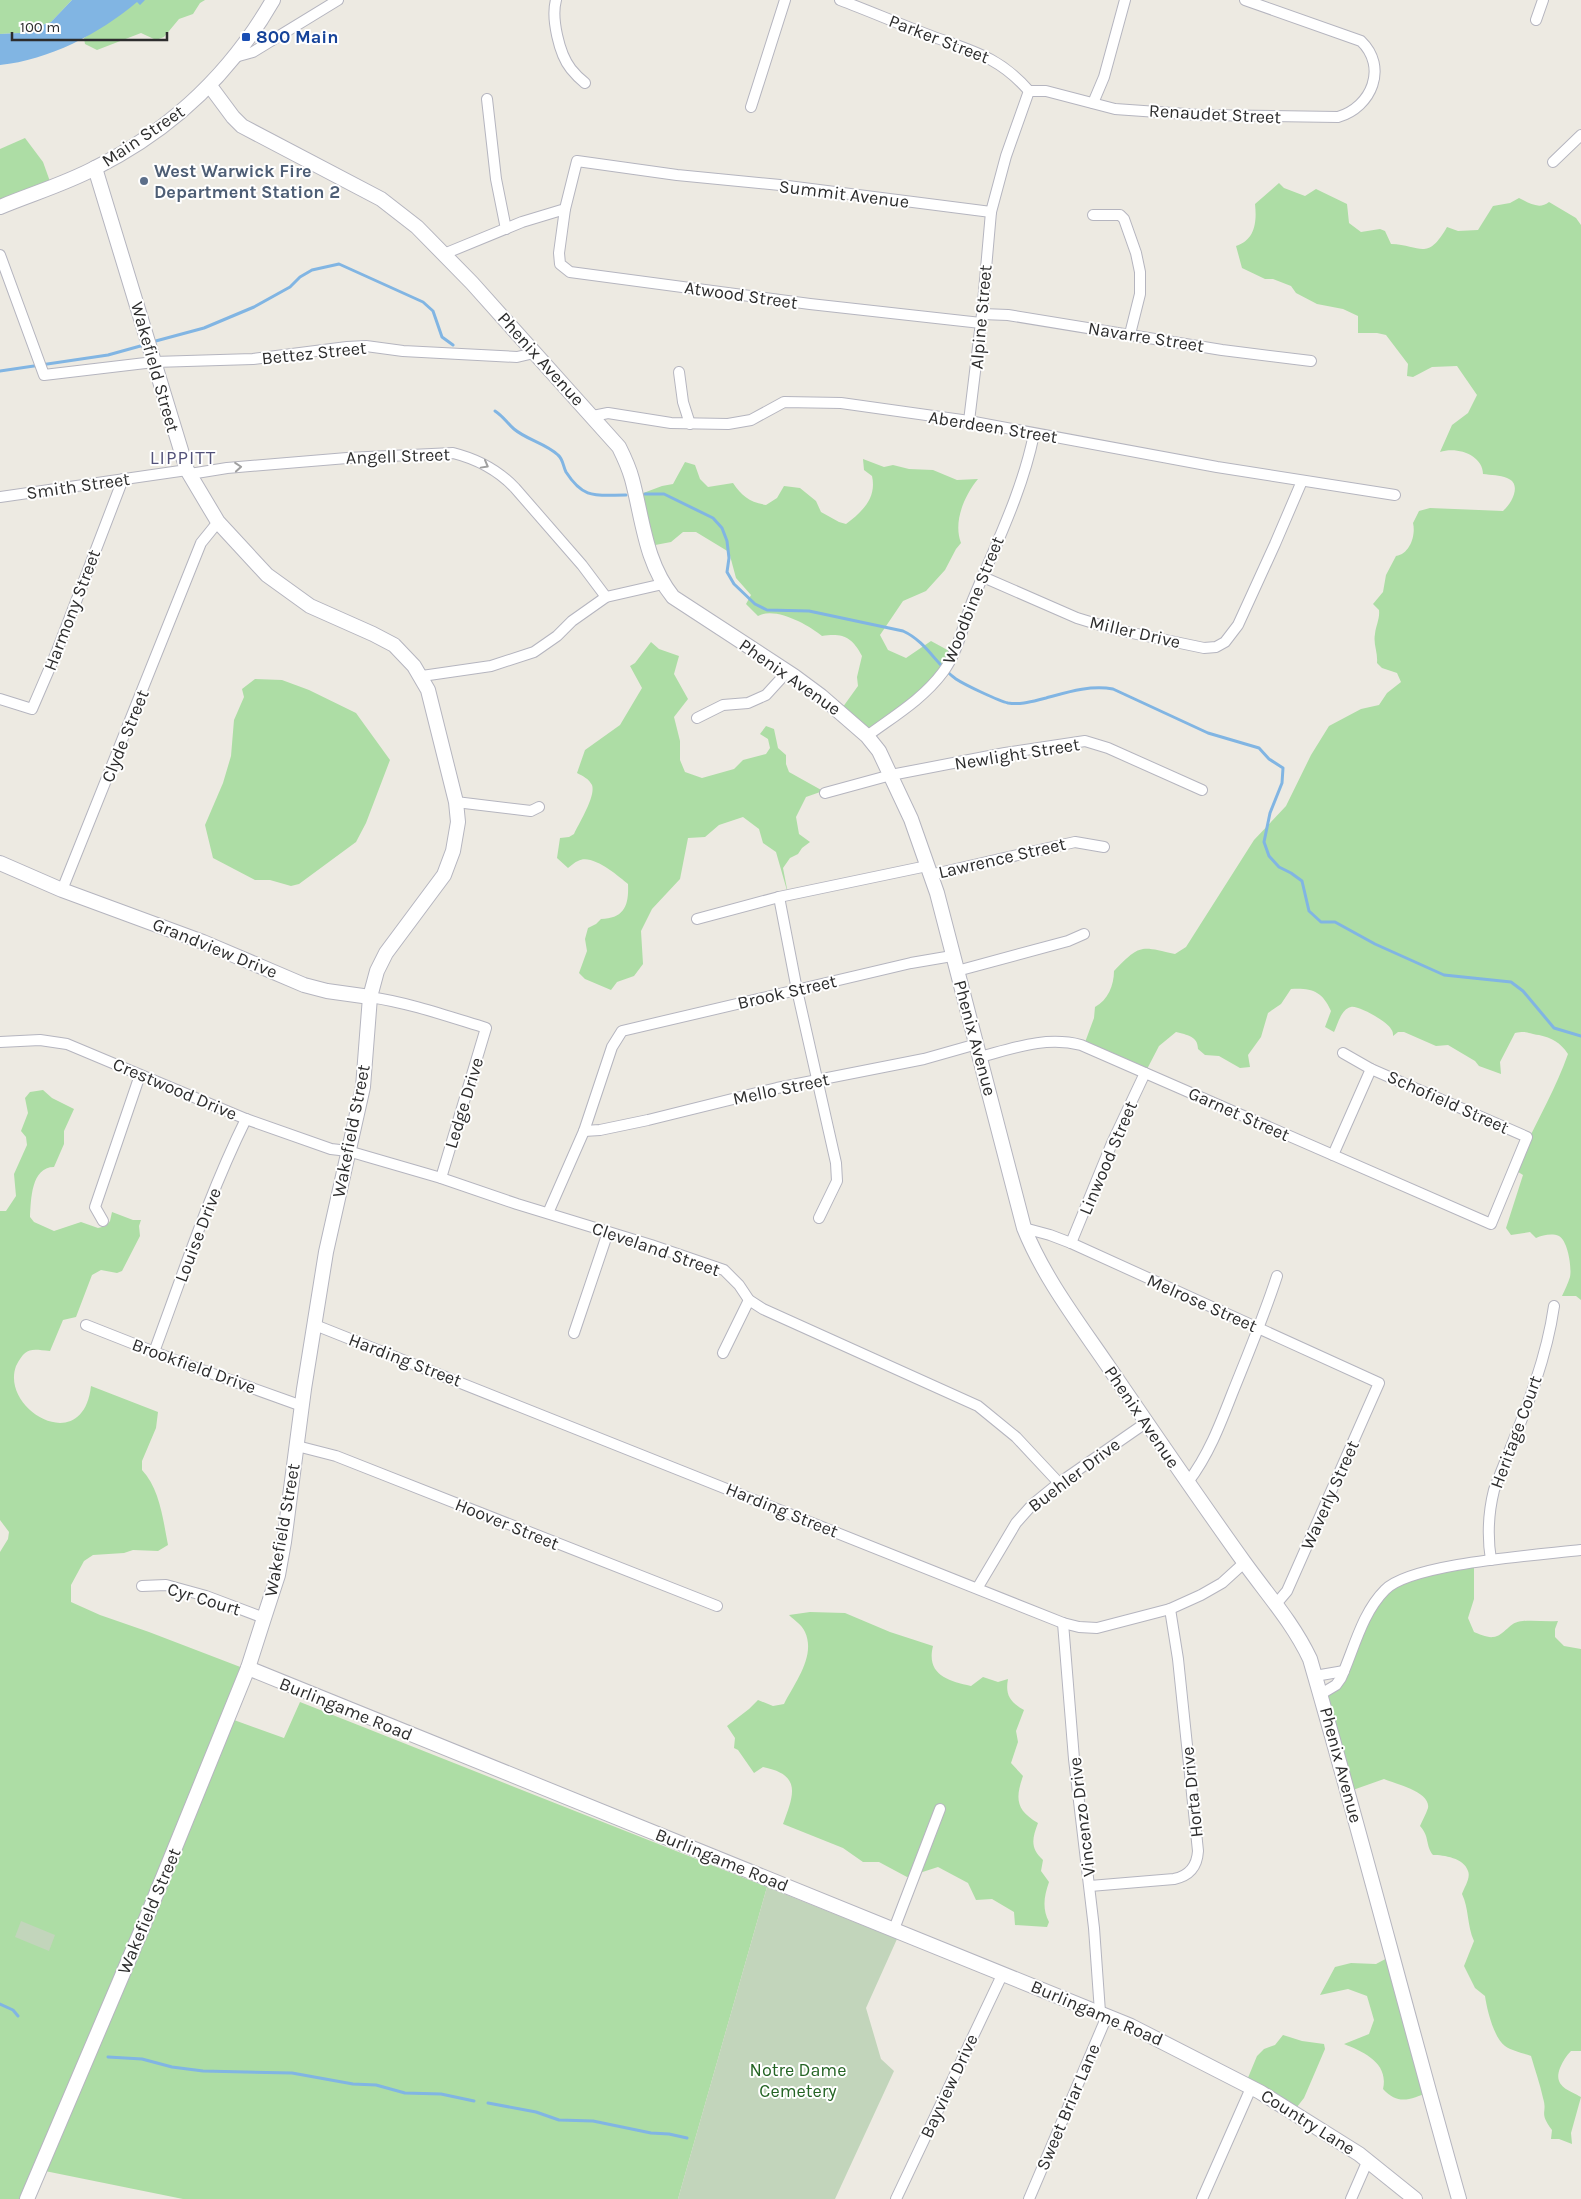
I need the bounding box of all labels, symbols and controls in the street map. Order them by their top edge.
scale bar [12,10,168,42]
street label: Parker Street [886,10,993,68]
text: 100 m [20,18,60,36]
place label: 800 Main [256,26,338,48]
marker: 800 Main [240,31,252,43]
street label: Main Street [97,100,189,172]
street label: Renaudet Street [1148,100,1282,128]
place label: West Warwick Fire Department Station 2 [154,160,340,203]
marker: West Warwick Fire Department Station 2 [138,175,150,187]
street label: Summit Avenue [778,175,910,213]
street label: Alpine Street [965,263,997,370]
street label: Atwood Street [683,276,799,314]
street label: Wakefield Street [126,299,184,435]
street label: Phenix Avenue [493,307,589,411]
street label: Navarre Street [1086,317,1206,357]
street label: Bettez Street [260,337,368,369]
street label: Aberdeen Street [927,406,1059,448]
street label: Angell Street [345,443,451,469]
district label: LIPPITT [150,447,216,469]
one-way arrow [479,459,488,469]
one-way arrow [234,462,242,473]
street label: Smith Street [25,468,131,504]
street label: Woodbine Street [937,533,1009,667]
street label: Harmony Street [39,546,105,674]
street label: Miller Drive [1087,611,1183,653]
street label: Phenix Avenue [735,634,845,720]
street label: Clyde Street [96,686,154,786]
street label: Newlight Street [953,733,1081,775]
street label: Lawrence Street [936,833,1068,883]
street label: Grandview Drive [149,913,281,983]
street label: Brook Street [735,970,839,1014]
street label: Phenix Avenue [949,978,1001,1098]
street label: Crestwood Drive [110,1053,240,1125]
street label: Ledge Drive [440,1055,488,1151]
street label: Wakefield Street [327,1062,375,1199]
street label: Schofield Street [1384,1065,1513,1139]
street label: Mello Street [731,1068,831,1110]
street label: Garnet Street [1185,1082,1293,1146]
street label: Linwood Street [1074,1097,1142,1218]
street label: Louise Drive [170,1185,226,1285]
street label: Cleveland Street [589,1217,723,1281]
street label: Melrose Street [1144,1269,1261,1337]
street label: Harding Street [345,1328,465,1392]
street label: Brookfield Drive [129,1333,259,1399]
street label: Phenix Avenue [1100,1362,1184,1472]
street label: Heritage Court [1485,1372,1547,1491]
street label: Buehler Drive [1024,1433,1124,1517]
street label: Waverly Street [1296,1437,1364,1553]
street label: Wakefield Street [259,1461,305,1598]
street label: Harding Street [723,1477,842,1543]
street label: Hoover Street [452,1493,562,1555]
street label: Cyr Court [165,1577,243,1621]
street label: Burlingame Road [276,1672,416,1746]
street label: Phenix Avenue [1315,1705,1367,1825]
street label: Horta Drive [1176,1745,1208,1839]
street label: Vincenzo Drive [1064,1756,1100,1878]
street label: Burlingame Road [652,1823,792,1897]
street label: Wakefield Street [113,1844,186,1977]
street label: Burlingame Road [1027,1975,1167,2051]
street label: Bayview Drive [915,2030,983,2142]
street label: Sweet Briar Lane [1031,2040,1105,2174]
park label: Notre Dame Cemetery [750,2059,846,2102]
street label: Country Lane [1257,2084,1359,2160]

